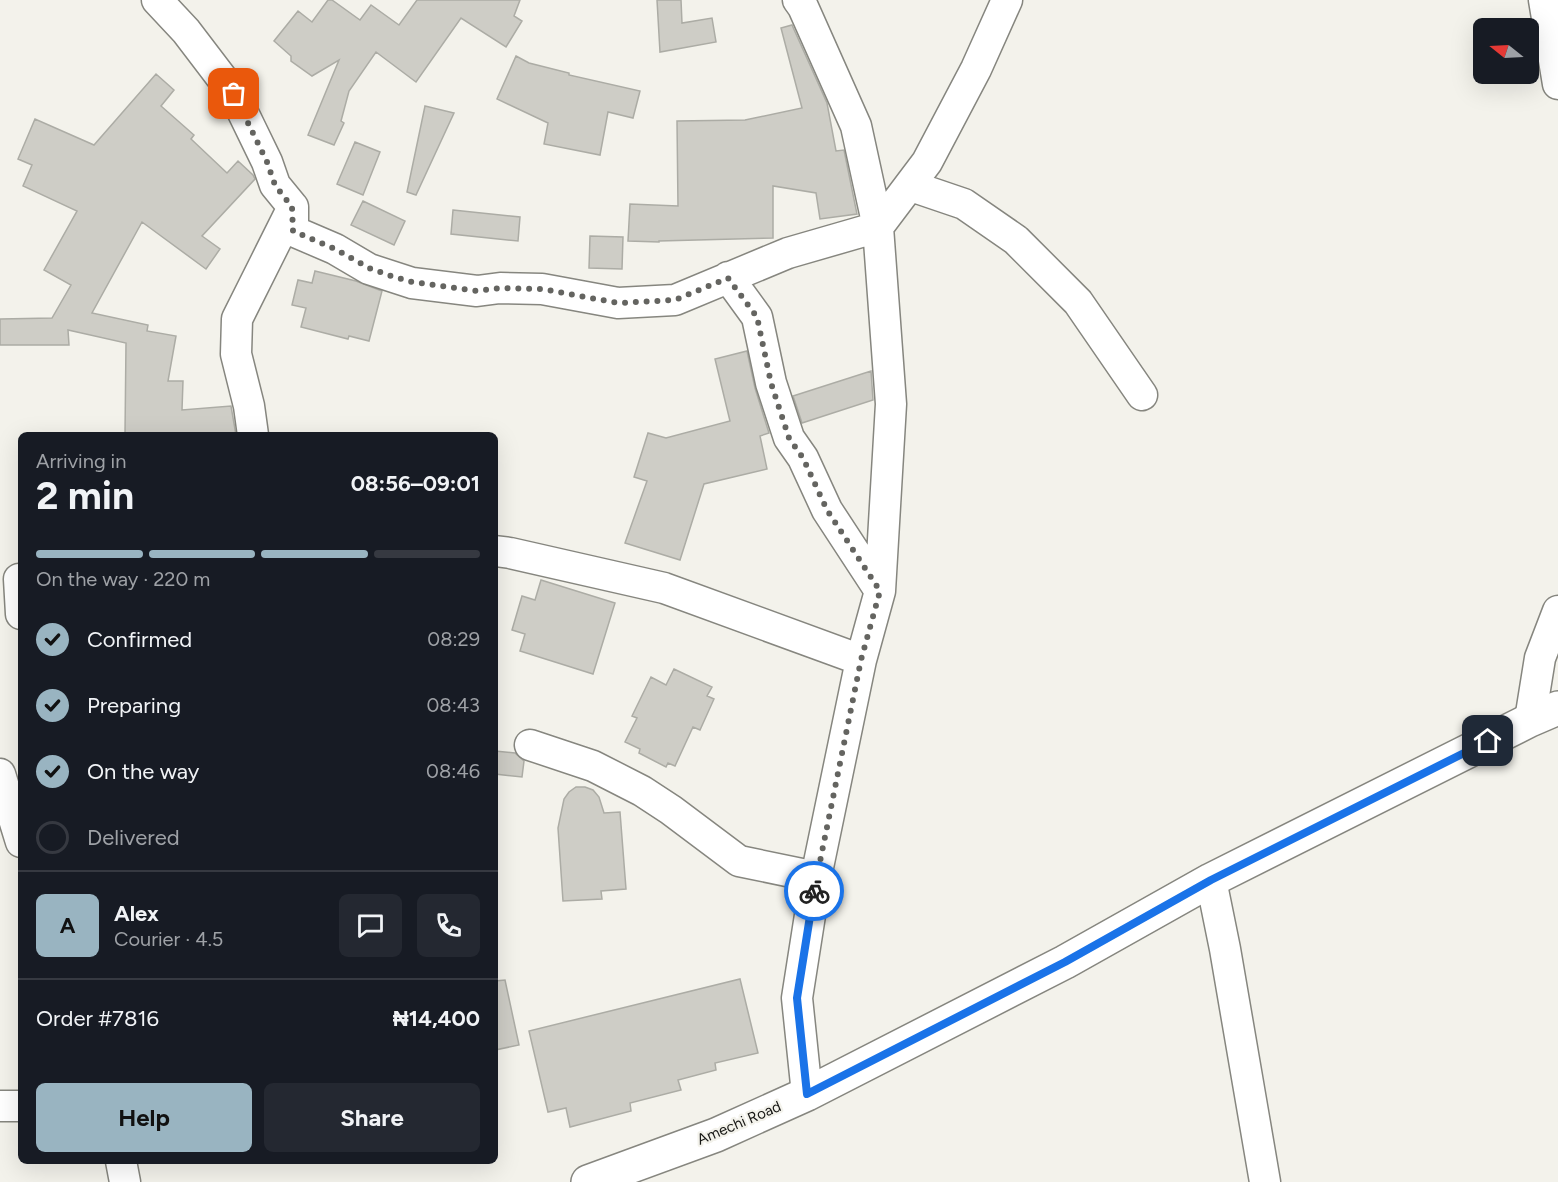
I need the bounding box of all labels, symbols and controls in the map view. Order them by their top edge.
north arrow [1473,18,1539,84]
map controls [1473,18,1539,84]
pin [208,68,259,119]
icon: bag [217,77,250,110]
text: Arriving in [36,449,126,473]
text: 08:56–09:01 [351,470,480,497]
text: 2 min [36,472,134,519]
text: On the way · 220 m [36,567,210,591]
icon: check [36,623,69,656]
text: Confirmed [87,626,192,653]
text: 08:29 [427,627,480,651]
icon: check [36,689,69,722]
text: Preparing [87,692,181,719]
text: 08:43 [427,693,480,717]
pin [1462,715,1513,766]
icon: home [1471,724,1504,757]
icon: check [36,755,69,788]
text: On the way [87,758,199,785]
text: 08:46 [426,759,480,783]
text: Delivered [87,824,180,851]
courier [784,861,844,921]
icon: bike [798,875,831,908]
button: chat [339,894,402,957]
button: phone [417,894,480,957]
text: Alex [114,900,159,927]
text: A [60,912,75,939]
text: Courier · 4.5 [114,927,223,951]
text: Order #7816 [36,1005,159,1032]
text: ₦14,400 [393,1005,480,1032]
button: Help [36,1083,252,1152]
button: Share [264,1083,480,1152]
street label: Amechi Road [694,1097,784,1149]

